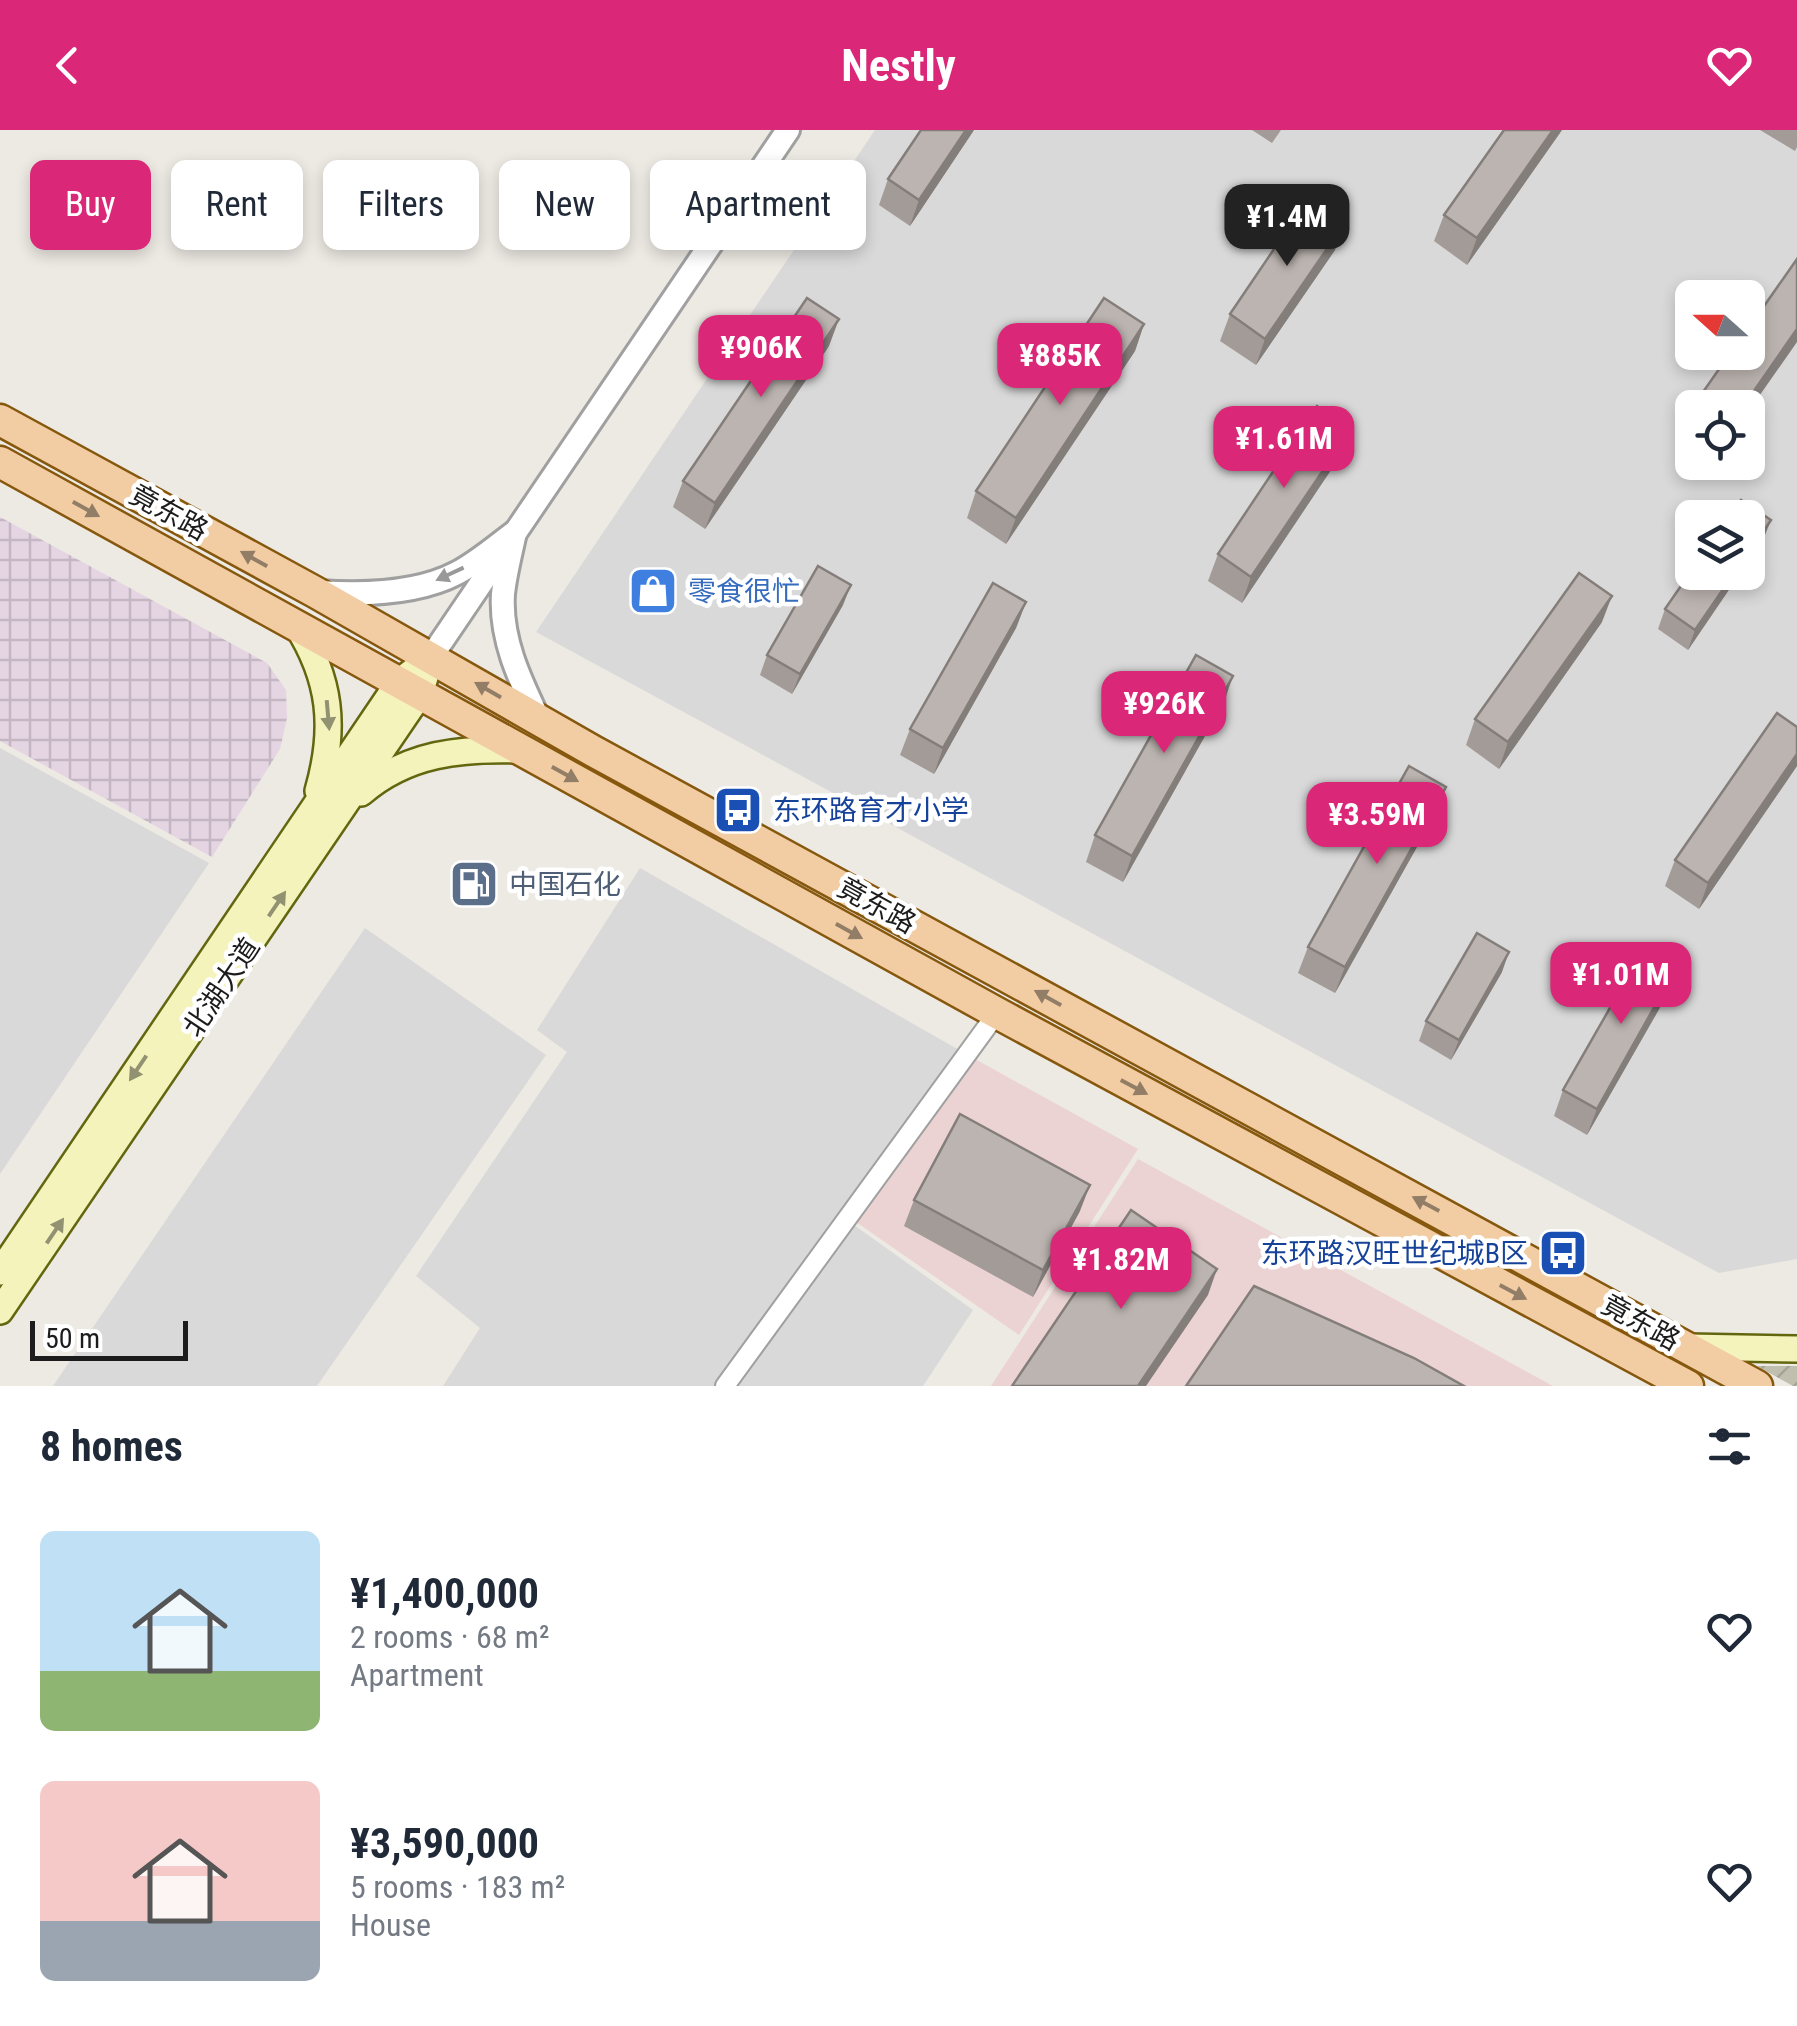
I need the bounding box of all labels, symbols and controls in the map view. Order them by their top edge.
icon: back [40,38,95,93]
icon: heart [1702,38,1757,93]
text: Nestly [841,39,956,92]
chip: Buy [30,160,151,250]
chip: Rent [171,160,303,250]
chip: Filters [323,160,479,250]
chip: New [499,160,630,250]
chip: Apartment [650,160,866,250]
pin: ¥1.4M [1217,184,1357,269]
text: ¥1.4M [1246,197,1328,235]
north arrow [1675,280,1765,370]
map controls [1675,280,1765,590]
pin: ¥906K [691,315,831,400]
pin: ¥885K [990,323,1130,408]
text: ¥906K [720,328,802,366]
text: ¥885K [1019,336,1101,374]
button: locate [1675,390,1765,480]
pin: ¥1.61M [1203,406,1365,491]
text: ¥1.61M [1235,419,1333,457]
street label: 竟东路 [124,478,213,547]
one-way arrow [71,500,100,517]
button: layers [1675,500,1765,590]
one-way arrow [239,550,268,567]
shop icon: 零食很忙 [627,565,679,617]
one-way arrow [436,566,465,582]
place label: 零食很忙 [688,575,800,608]
pin: ¥926K [1094,671,1234,756]
one-way arrow [473,682,502,699]
text: ¥926K [1123,684,1205,722]
one-way arrow [320,699,336,731]
one-way arrow [550,766,579,783]
pin: ¥3.59M [1296,782,1458,867]
bus stop icon: 东环路育才小学 [712,784,764,836]
place label: 东环路育才小学 [773,794,969,827]
text: ¥3.59M [1328,795,1426,833]
fuel station icon: 中国石化 [448,858,500,910]
place label: 中国石化 [509,868,621,901]
street label: 竟东路 [832,871,921,940]
one-way arrow [267,891,286,918]
one-way arrow [835,922,863,940]
street label: 北湖大道 [176,932,266,1043]
pin: ¥1.01M [1540,942,1702,1027]
text: ¥1.01M [1572,955,1670,993]
one-way arrow [1034,990,1063,1007]
one-way arrow [130,1054,148,1081]
one-way arrow [1120,1079,1149,1096]
one-way arrow [1412,1195,1441,1212]
one-way arrow [45,1217,64,1244]
pin: ¥1.82M [1040,1227,1202,1312]
bus stop icon: 东环路汉旺世纪城B区 [1537,1227,1589,1279]
place label: 东环路汉旺世纪城B区 [1261,1237,1528,1270]
text: ¥1.82M [1072,1240,1170,1278]
one-way arrow [1498,1283,1527,1300]
street label: 竟东路 [1596,1288,1685,1357]
scale bar [30,1316,188,1360]
text: 50 m [45,1322,100,1355]
icon: filters [1702,1419,1757,1474]
text: 8 homes [40,1422,183,1471]
text: ¥1,400,000 [350,1569,539,1618]
icon: home [120,1571,240,1691]
icon: heart [1702,1604,1757,1659]
text: 2 rooms · 68 m² [350,1618,549,1656]
text: Apartment [350,1656,484,1694]
text: ¥3,590,000 [350,1819,539,1868]
icon: home [120,1821,240,1941]
icon: heart [1702,1854,1757,1909]
text: 5 rooms · 183 m² [350,1868,565,1906]
text: House [350,1906,431,1944]

